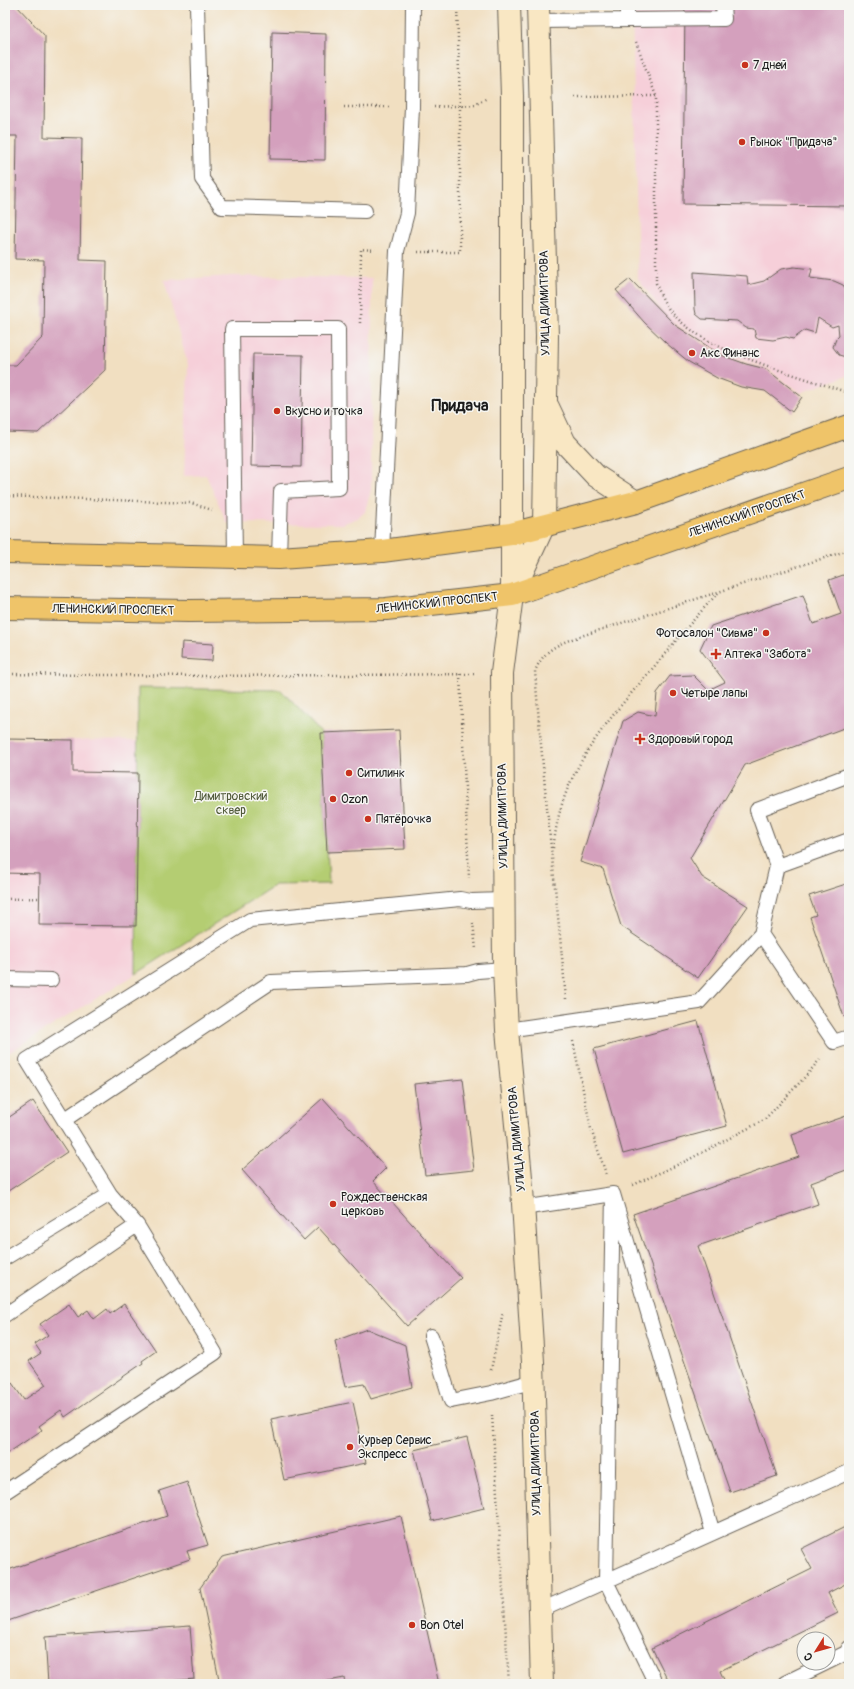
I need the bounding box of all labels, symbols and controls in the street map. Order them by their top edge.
place label: 7 дней [753,58,787,73]
marker: 7 дней [740,60,750,70]
place label: Рынок "Придача" [750,135,837,150]
marker: Рынок "Придача" [737,137,747,147]
street label: УЛИЦА ДИМИТРОВА [537,250,553,356]
place label: Акс Финанс [700,346,760,361]
marker: Акс Финанс [687,348,697,358]
district label: Придача [432,396,489,416]
place label: Вкусно и точка [285,404,363,419]
marker: Вкусно и точка [272,406,282,416]
street label: ЛЕНИНСКИЙ ПРОСПЕКТ [686,487,808,541]
street label: ЛЕНИНСКИЙ ПРОСПЕКТ [374,589,499,617]
street label: ЛЕНИНСКИЙ ПРОСПЕКТ [51,601,175,619]
place label: Фотосалон "Сивма" [656,626,758,641]
marker: Фотосалон "Сивма" [761,628,771,638]
place label: Аптека "Забота" [724,647,811,662]
marker: Аптека "Забота" [711,649,721,659]
place label: Четыре лапы [681,686,748,701]
marker: Четыре лапы [668,688,678,698]
place label: Здоровый город [648,732,734,747]
marker: Здоровый город [635,734,645,744]
street label: УЛИЦА ДИМИТРОВА [495,763,511,869]
place label: Ситилинк [357,766,405,781]
marker: Ситилинк [344,768,354,778]
park label: Димитровский сквер [193,789,268,818]
place label: Ozon [341,792,368,807]
marker: Ozon [328,794,338,804]
place label: Пятёрочка [376,812,432,827]
marker: Пятёрочка [363,814,373,824]
street label: УЛИЦА ДИМИТРОВА [505,1086,529,1192]
place label: Рождественская церковь [341,1190,428,1219]
marker: Рождественская церковь [328,1199,338,1209]
street label: УЛИЦА ДИМИТРОВА [528,1410,544,1516]
place label: Курьер Сервис Экспресс [358,1433,432,1462]
marker: Курьер Сервис Экспресс [345,1442,355,1452]
place label: Bon Otel [420,1618,464,1633]
marker: Bon Otel [407,1620,417,1630]
north arrow [796,1631,836,1671]
text: С [801,1650,816,1663]

